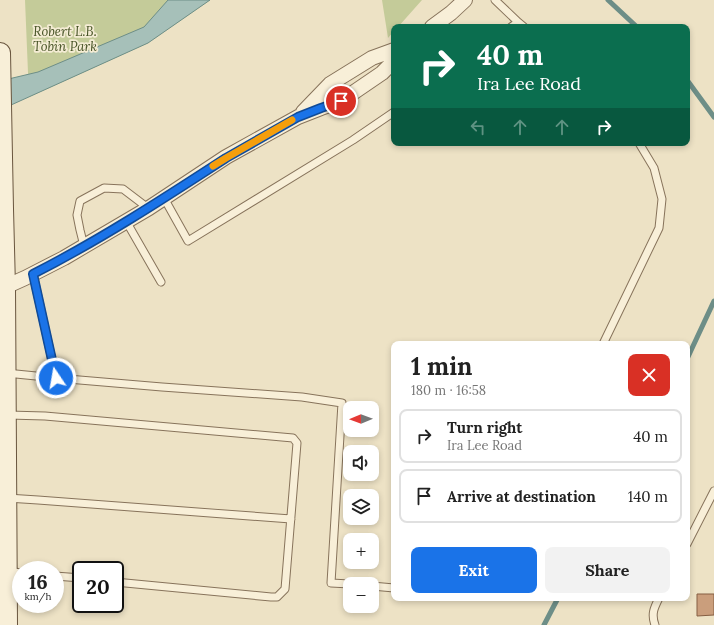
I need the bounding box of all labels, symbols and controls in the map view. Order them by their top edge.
park label: Robert L.B. Tobin Park [33,23,97,55]
text: 40 m [477,37,543,73]
icon: right [411,40,463,92]
text: Ira Lee Road [477,72,581,95]
pin [324,84,358,118]
icon: arrive [330,90,352,112]
icon: left [467,116,489,138]
icon: ahead [509,116,531,138]
icon: ahead [551,116,573,138]
icon: right [593,116,615,138]
text: 1 min [411,351,472,382]
button: close [628,354,670,396]
position arrow [35,357,77,399]
text: 180 m · 16:58 [411,382,486,399]
north arrow [343,401,379,437]
map controls [343,401,379,613]
text: Turn right [447,418,523,437]
icon: right [413,425,435,447]
text: 40 m [633,427,668,446]
text: Ira Lee Road [447,437,522,454]
button: sound [343,445,379,481]
icon: arrive [413,485,435,507]
text: Arrive at destination [447,487,596,506]
text: 140 m [628,487,668,506]
button: layers [343,489,379,525]
button: + [343,533,379,569]
button: Exit [411,547,537,593]
button: Share [545,547,670,593]
speed limit sign: 20 [72,561,124,613]
text: 16 [28,569,48,594]
button: − [343,577,379,613]
text: km/h [24,590,52,603]

